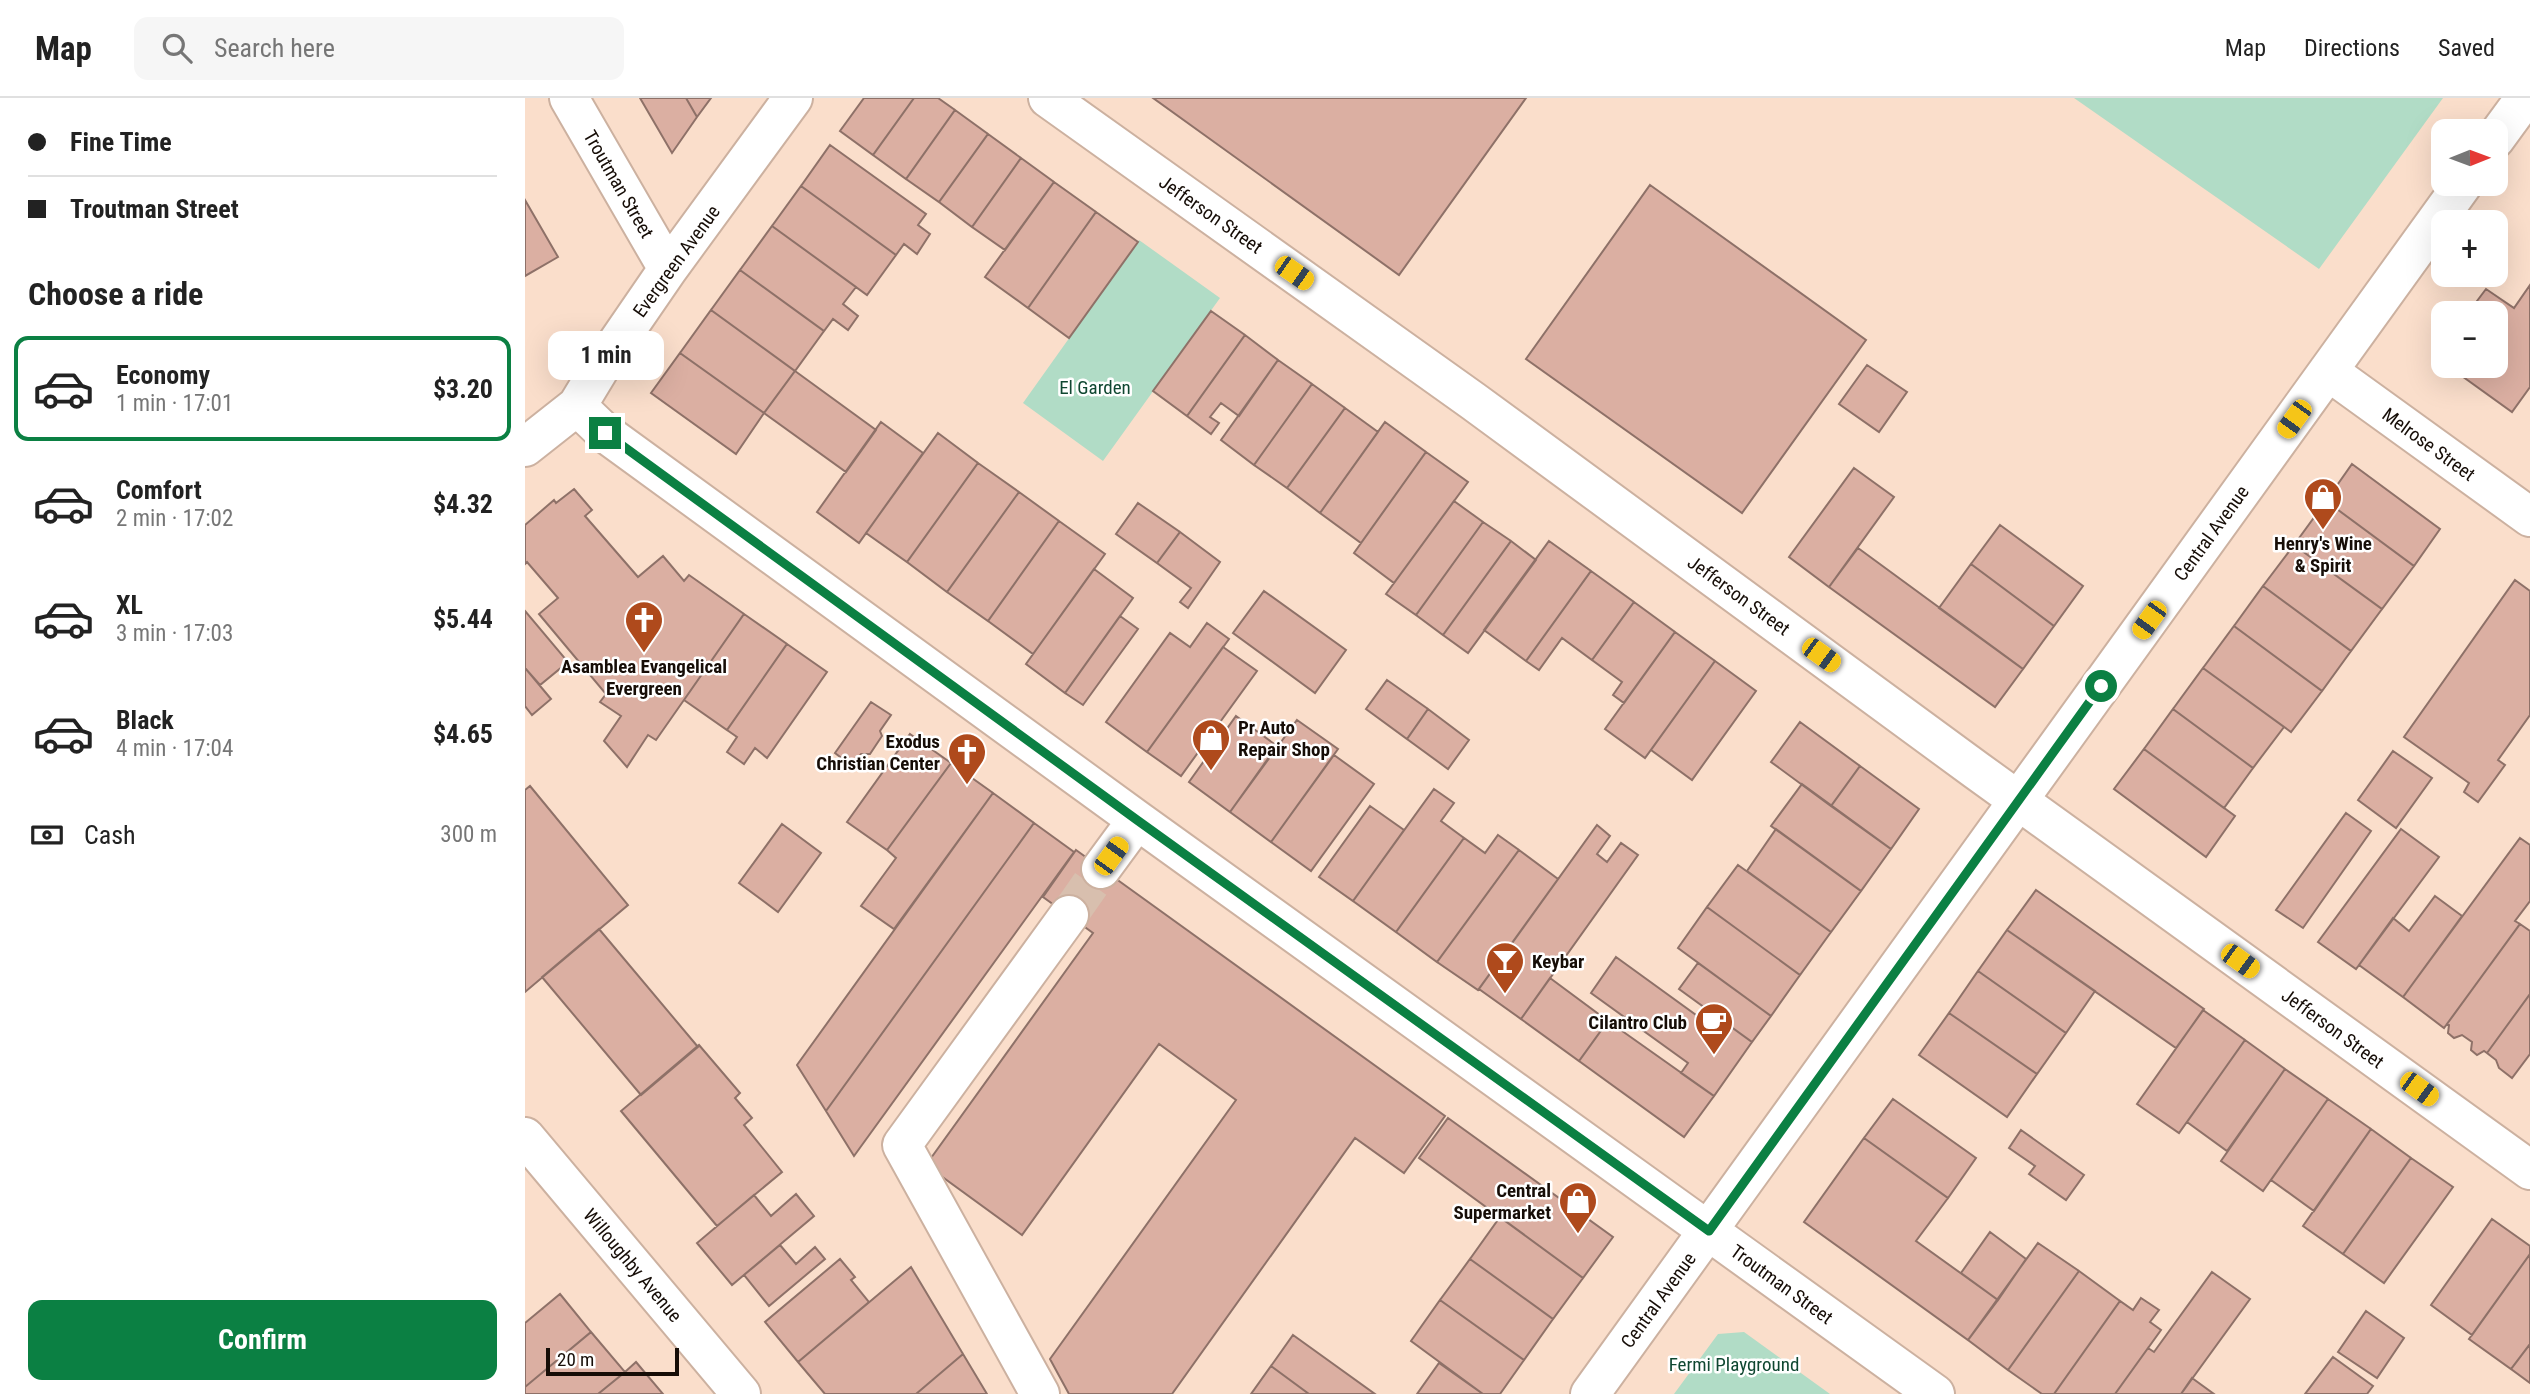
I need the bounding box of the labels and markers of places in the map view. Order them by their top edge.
shop icon: Henry's Wine & Spirit [2302,476,2344,531]
place label: Henry's Wine & Spirit [2274,532,2372,577]
church icon: Asamblea Evangelical Evergreen [623,599,665,654]
place label: Asamblea Evangelical Evergreen [561,655,727,700]
place label: Pr Auto Repair Shop [1238,716,1330,761]
shop icon: Pr Auto Repair Shop [1190,717,1232,772]
place label: Exodus Christian Center [816,730,940,775]
church icon: Exodus Christian Center [946,731,988,786]
bar icon: Keybar [1484,940,1526,995]
place label: Keybar [1532,950,1584,973]
cafe icon: Cilantro Club [1693,1001,1735,1056]
place label: Cilantro Club [1588,1011,1687,1034]
place label: Central Supermarket [1453,1179,1551,1224]
shop icon: Central Supermarket [1557,1180,1599,1235]

